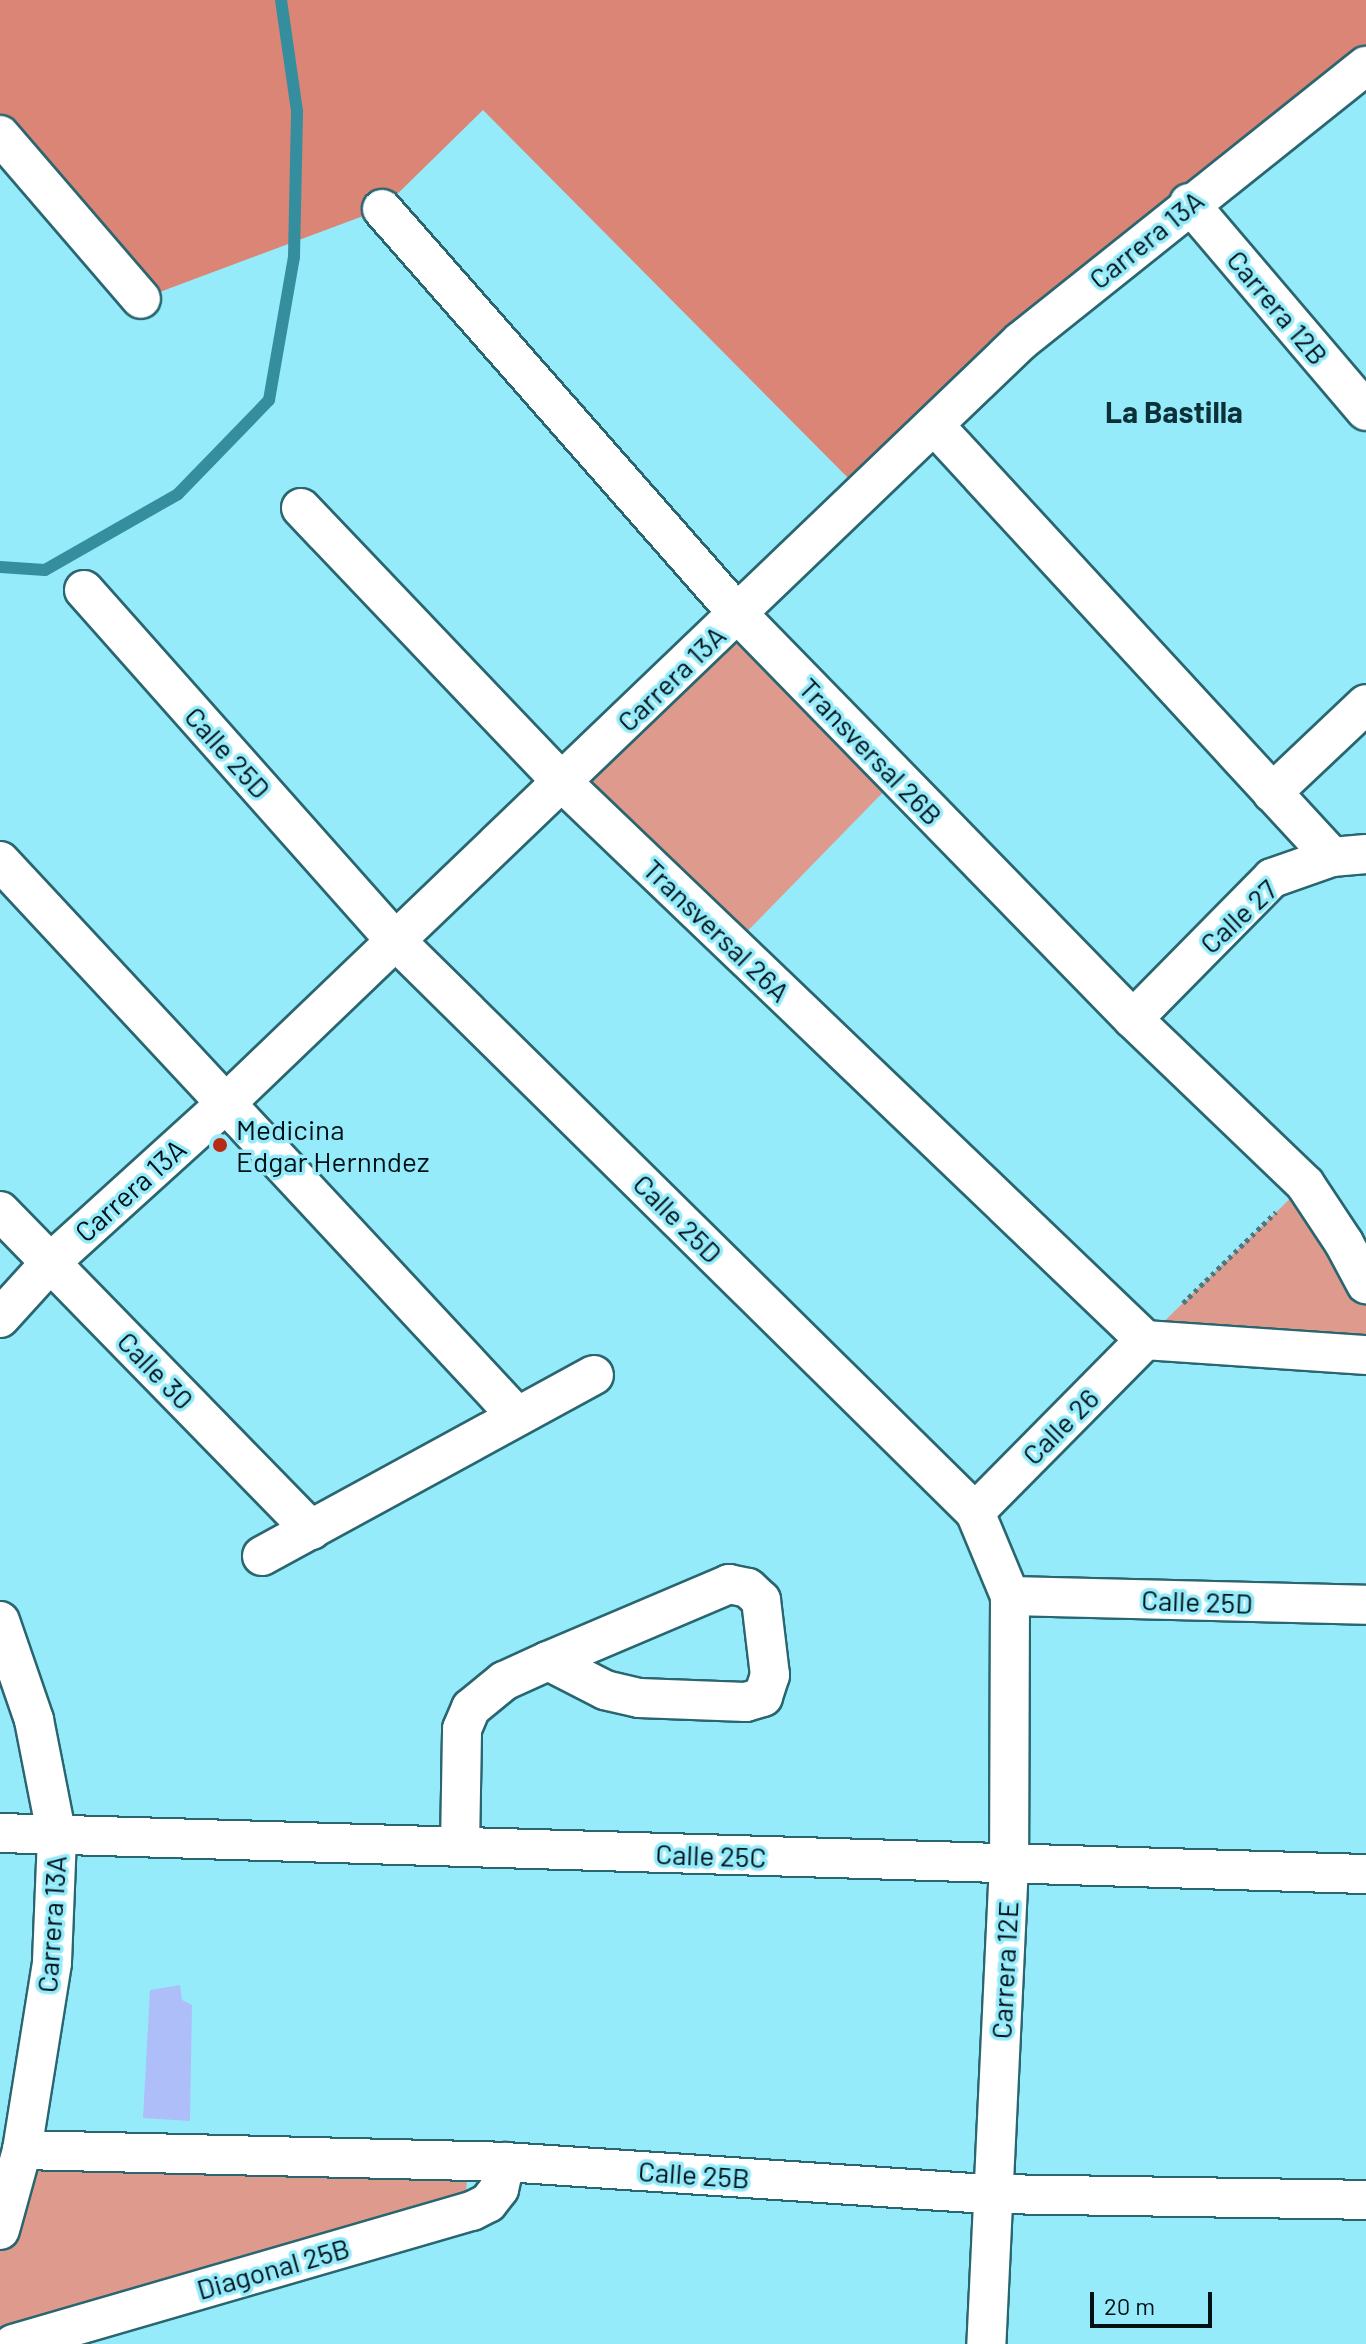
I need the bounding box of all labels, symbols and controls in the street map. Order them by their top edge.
street label: Carrera 13A [1082,183,1210,295]
street label: Carrera 12B [1221,243,1335,371]
district label: La Bastilla [1105,393,1243,429]
street label: Carrera 13A [610,618,732,738]
street label: Transversal 26B [792,671,950,831]
street label: Calle 25D [178,699,278,805]
street label: Transversal 26A [637,852,797,1008]
street label: Calle 27 [1193,872,1283,960]
place label: Medicina Edgar Hernndez [236,1112,429,1178]
street label: Carrera 13A [68,1132,192,1248]
marker: Medicina Edgar Hernndez [211,1136,229,1154]
street label: Calle 25D [627,1167,729,1269]
street label: Calle 30 [111,1324,201,1416]
street label: Calle 26 [1015,1381,1105,1471]
street label: Calle 25D [1141,1582,1253,1620]
street label: Calle 25C [655,1836,767,1874]
street label: Carrera 13A [29,1854,73,1994]
street label: Carrera 12E [984,1900,1024,2040]
street label: Calle 25B [637,2153,751,2195]
street label: Diagonal 25B [193,2230,353,2306]
scale bar [1094,2276,1216,2326]
text: 20 m [1104,2291,1155,2320]

